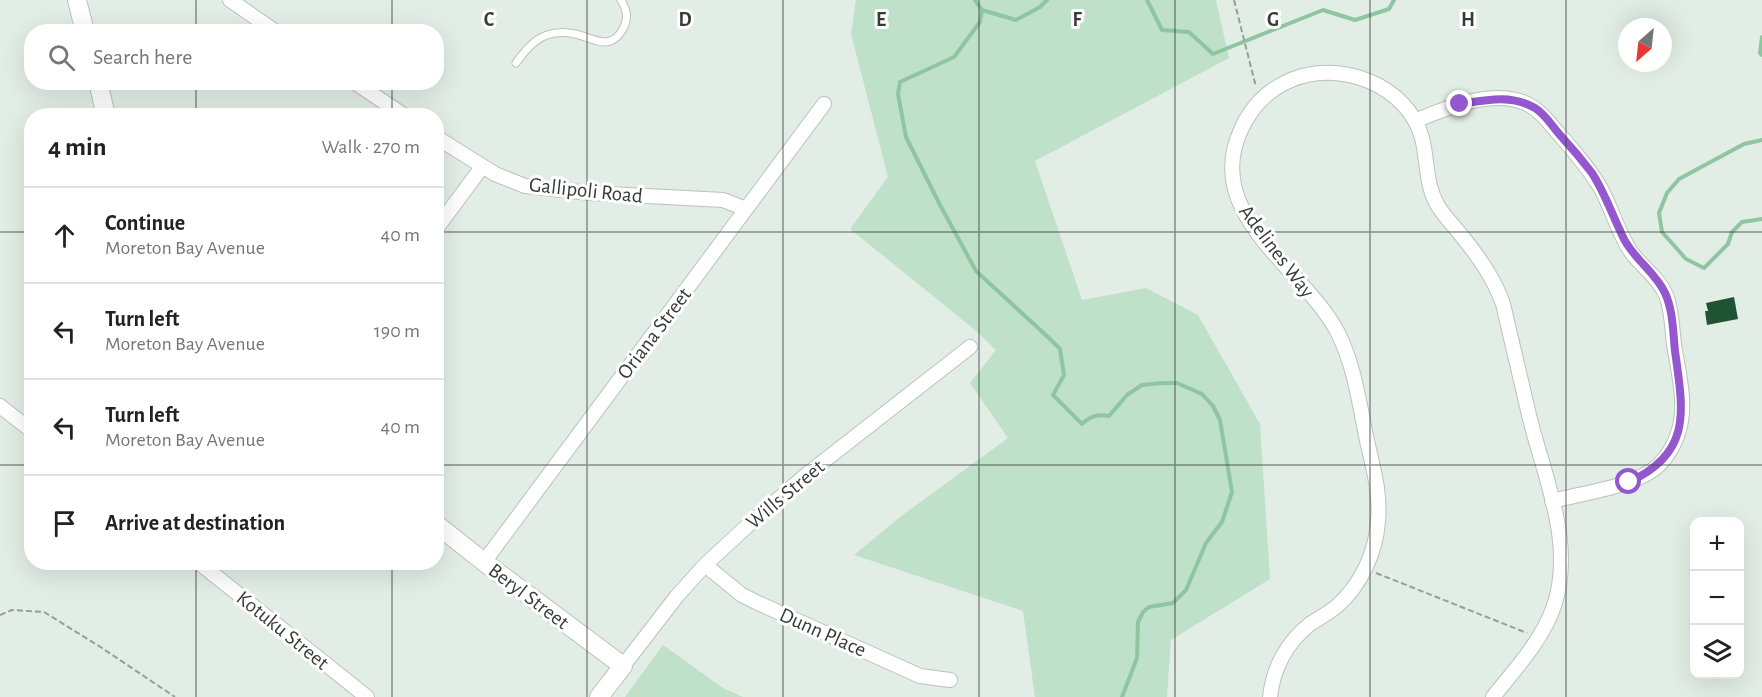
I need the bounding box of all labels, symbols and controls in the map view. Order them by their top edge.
text: C [484,10,495,30]
text: D [678,10,692,30]
text: E [876,10,886,30]
text: F [1072,10,1082,30]
text: G [1267,10,1279,30]
text: H [1461,10,1475,30]
north arrow [1618,18,1672,72]
search box [24,24,444,90]
icon: search [45,41,78,74]
text: Search here [93,46,192,68]
route end [1446,90,1472,116]
text: 4 min [48,134,107,160]
text: Walk · 270 m [321,137,420,157]
street label: Gallipoli Road [528,174,644,207]
street label: Adelines Way [1235,201,1318,302]
text: Continue [105,212,185,234]
icon: ahead [48,219,81,252]
text: 40 m [381,225,420,245]
text: Moreton Bay Avenue [105,238,265,258]
street label: Oriana Street [613,284,695,383]
text: Turn left [105,308,179,330]
icon: left [48,315,81,348]
text: 190 m [374,321,420,341]
text: Moreton Bay Avenue [105,334,265,354]
text: Turn left [105,404,179,426]
icon: left [48,411,81,444]
text: 40 m [381,417,420,437]
text: Moreton Bay Avenue [105,430,265,450]
street label: Wills Street [742,456,829,533]
route start [1615,468,1641,494]
icon: arrive [48,507,81,540]
text: Arrive at destination [105,512,285,534]
map controls [1690,517,1744,679]
button: + [1690,517,1744,571]
street label: Beryl Street [485,559,573,634]
button: − [1690,571,1744,625]
street label: Kotuku Street [233,587,333,674]
street label: Dunn Place [776,604,869,661]
button: layers [1690,625,1744,679]

